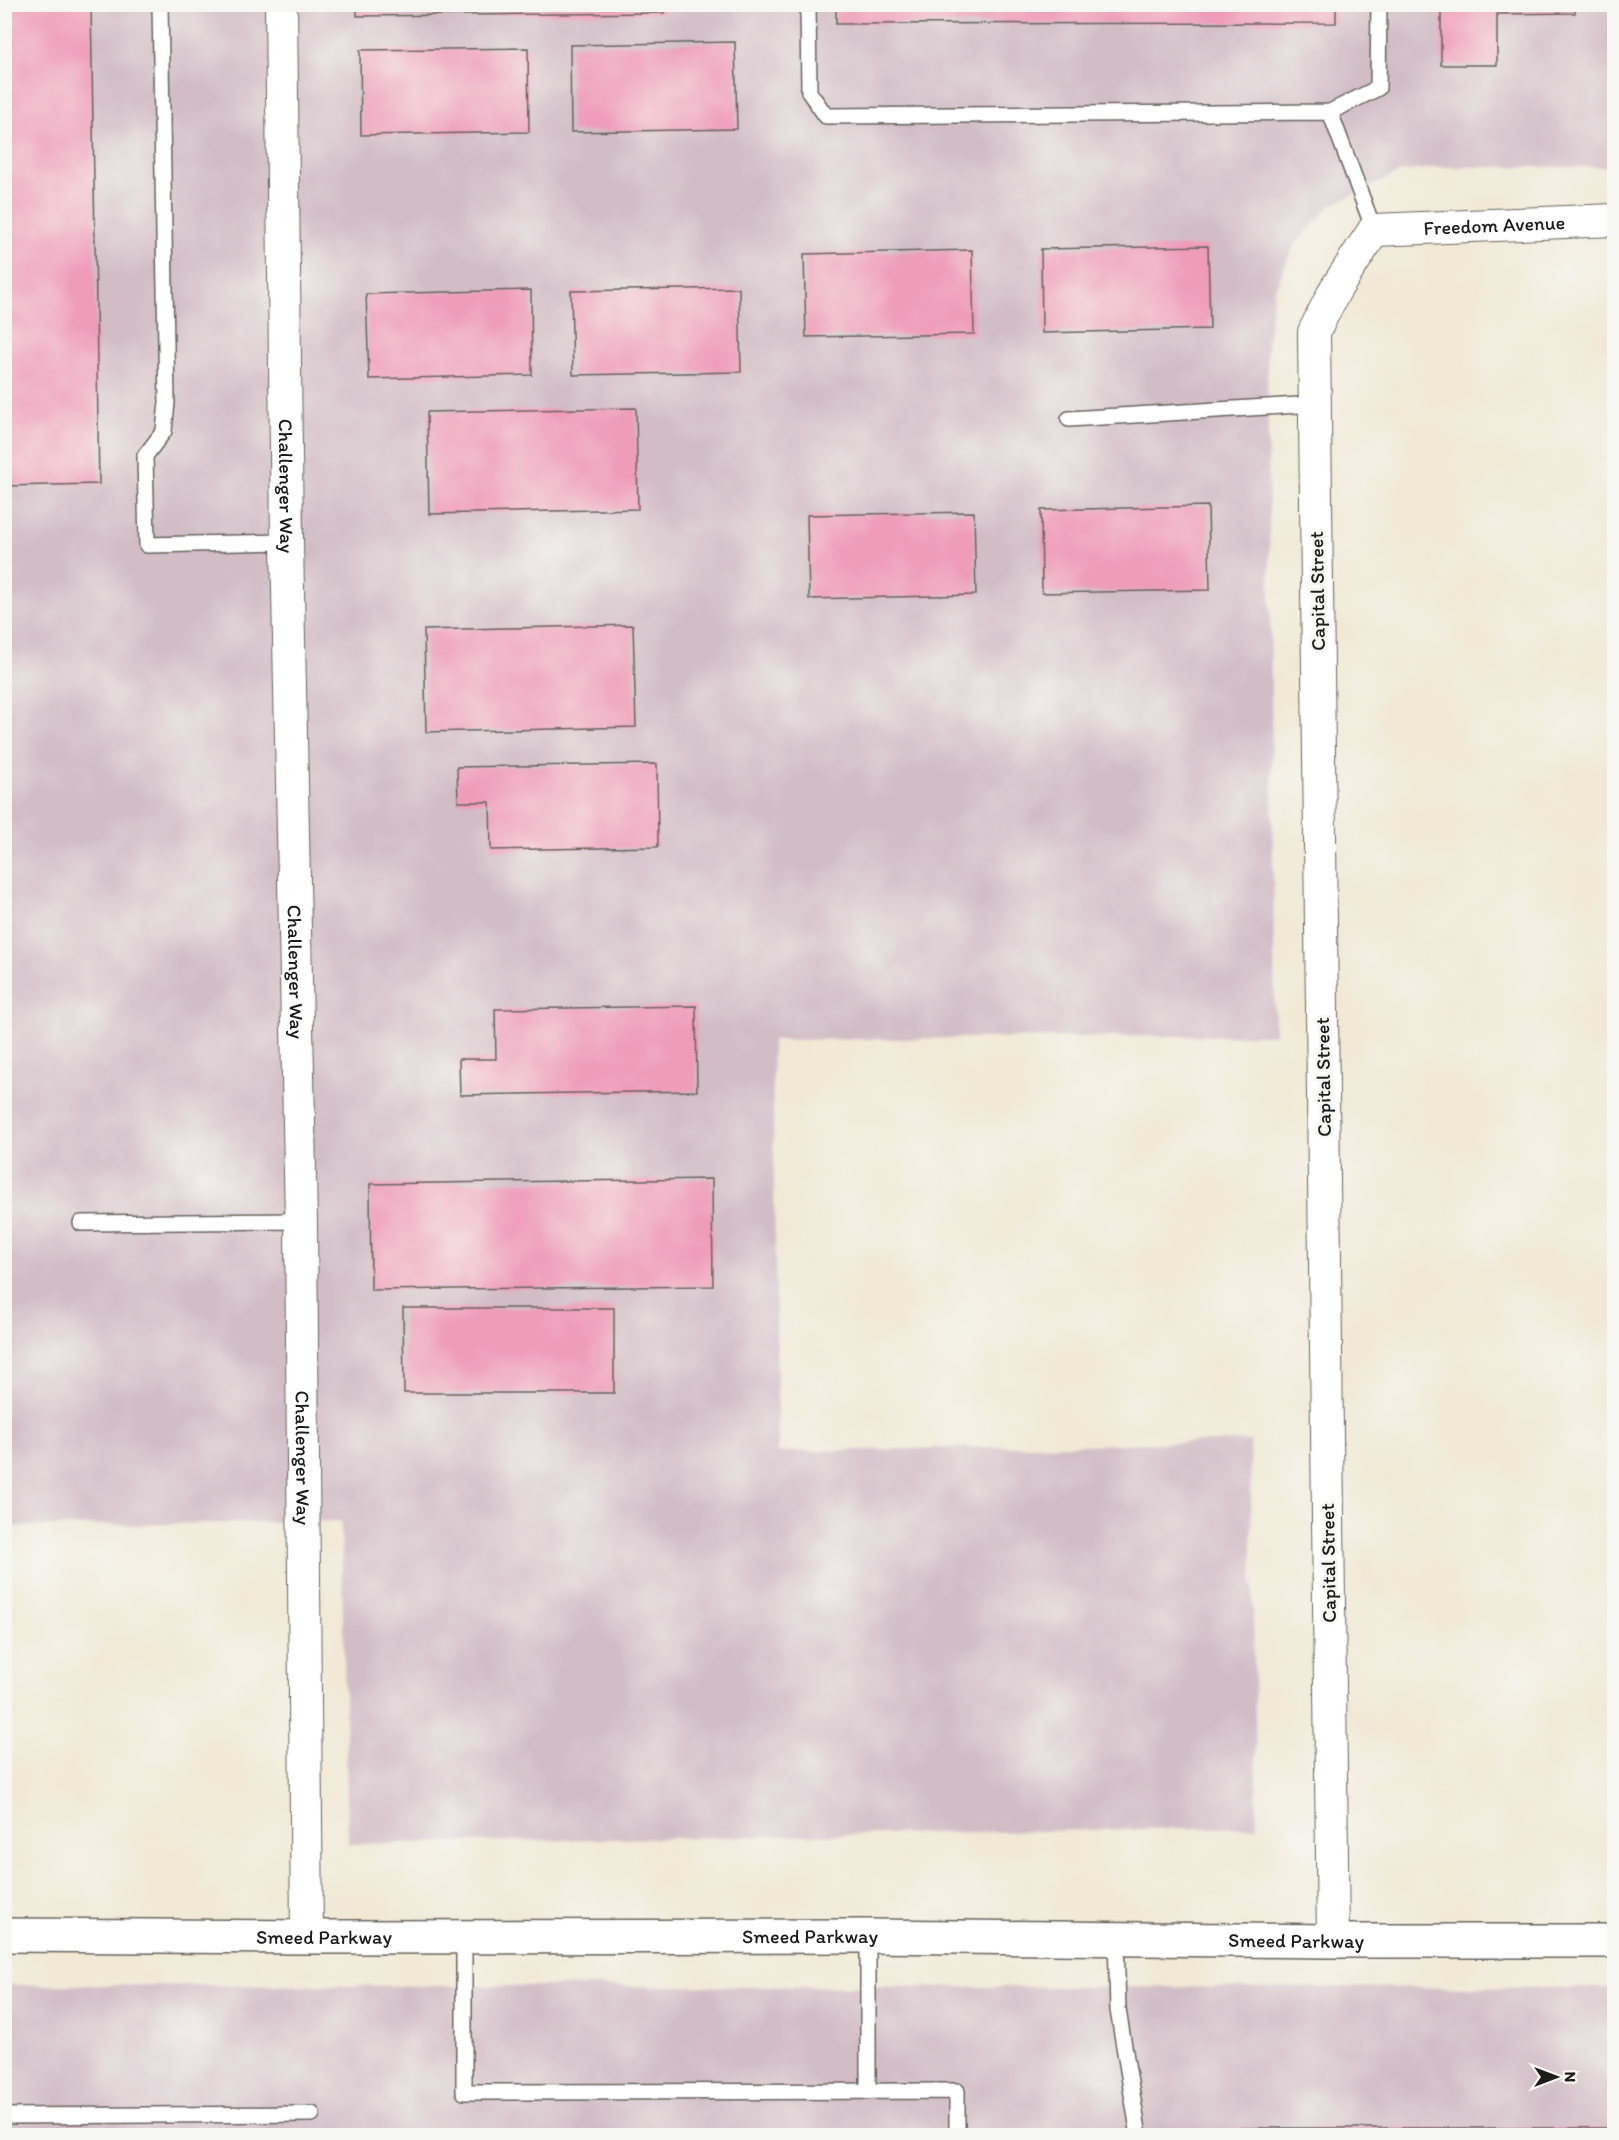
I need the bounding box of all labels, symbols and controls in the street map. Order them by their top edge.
street label: Freedom Avenue [1423,210,1566,240]
street label: Challenger Way [274,419,299,554]
street label: Capital Street [1304,531,1330,651]
street label: Challenger Way [282,904,309,1040]
street label: Capital Street [1310,1017,1336,1137]
street label: Challenger Way [290,1390,316,1526]
street label: Capital Street [1315,1503,1341,1623]
street label: Smeed Parkway [742,1924,879,1948]
street label: Smeed Parkway [256,1925,393,1949]
street label: Smeed Parkway [1228,1928,1364,1953]
north arrow [1526,2047,1586,2107]
text: N [1561,2072,1580,2082]

